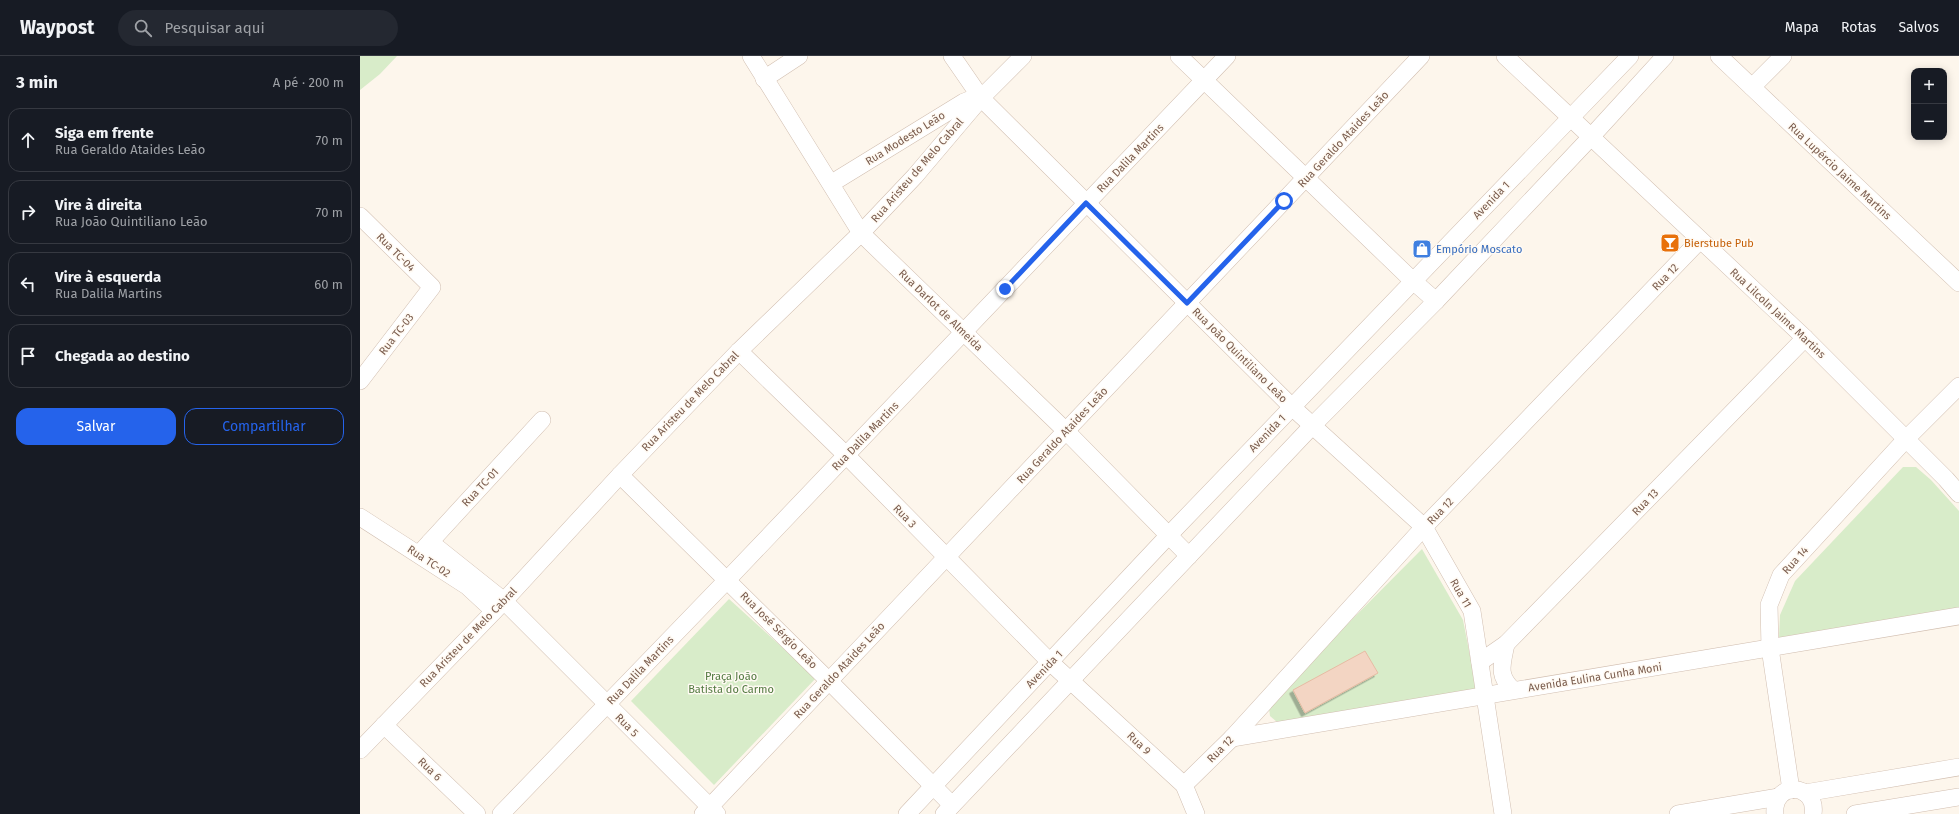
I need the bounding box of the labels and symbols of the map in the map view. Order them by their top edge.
street label: Rua Geraldo Ataides Leão [1295,88,1391,190]
street label: Rua Modesto Leão [863,109,947,168]
street label: Rua Aristeu de Melo Cabral [869,116,966,225]
street label: Rua Lupércio Jaime Martins [1785,120,1894,223]
street label: Rua Dalila Martins [1094,121,1167,195]
street label: Avenida 1 [1470,179,1513,222]
route start [1275,192,1293,210]
street label: Rua TC-04 [374,230,418,274]
bar icon: Bierstube Pub [1659,232,1681,254]
place label: Bierstube Pub [1684,237,1754,250]
shop icon: Empório Moscato [1411,238,1433,260]
place label: Empório Moscato [1436,243,1522,256]
street label: Rua 12 [1650,261,1681,293]
street label: Rua Lilcoln Jaime Martins [1727,266,1828,361]
street label: Rua Darlot de Almeida [896,267,985,354]
route end [996,280,1014,298]
street label: Rua João Quintiliano Leão [1189,305,1290,406]
street label: Rua TC-03 [376,311,417,358]
street label: Rua Aristeu de Melo Cabral [639,349,742,454]
street label: Rua Geraldo Ataides Leão [1014,384,1110,486]
street label: Rua Dalila Martins [829,399,902,473]
street label: Avenida 1 [1246,412,1289,455]
street label: Rua TC-01 [459,465,501,509]
street label: Rua 13 [1629,486,1661,518]
street label: Rua 12 [1425,495,1456,527]
street label: Rua 3 [890,502,919,531]
street label: Rua TC-02 [405,543,453,580]
street label: Rua 14 [1780,544,1811,577]
street label: Rua 11 [1447,576,1474,610]
street label: Rua Aristeu de Melo Cabral [417,585,520,690]
street label: Rua José Sérgio Leão [737,589,820,672]
street label: Rua Geraldo Ataides Leão [791,619,887,721]
street label: Rua Dalila Martins [604,633,677,707]
street label: Avenida 1 [1023,648,1066,691]
street label: Avenida Eulina Cunha Moni [1527,660,1663,694]
park label: Praça João Batista do Carmo [688,670,774,696]
street label: Rua 5 [612,711,641,740]
street label: Rua 9 [1124,729,1153,758]
street label: Rua 12 [1204,733,1236,765]
street label: Rua 6 [415,755,444,784]

